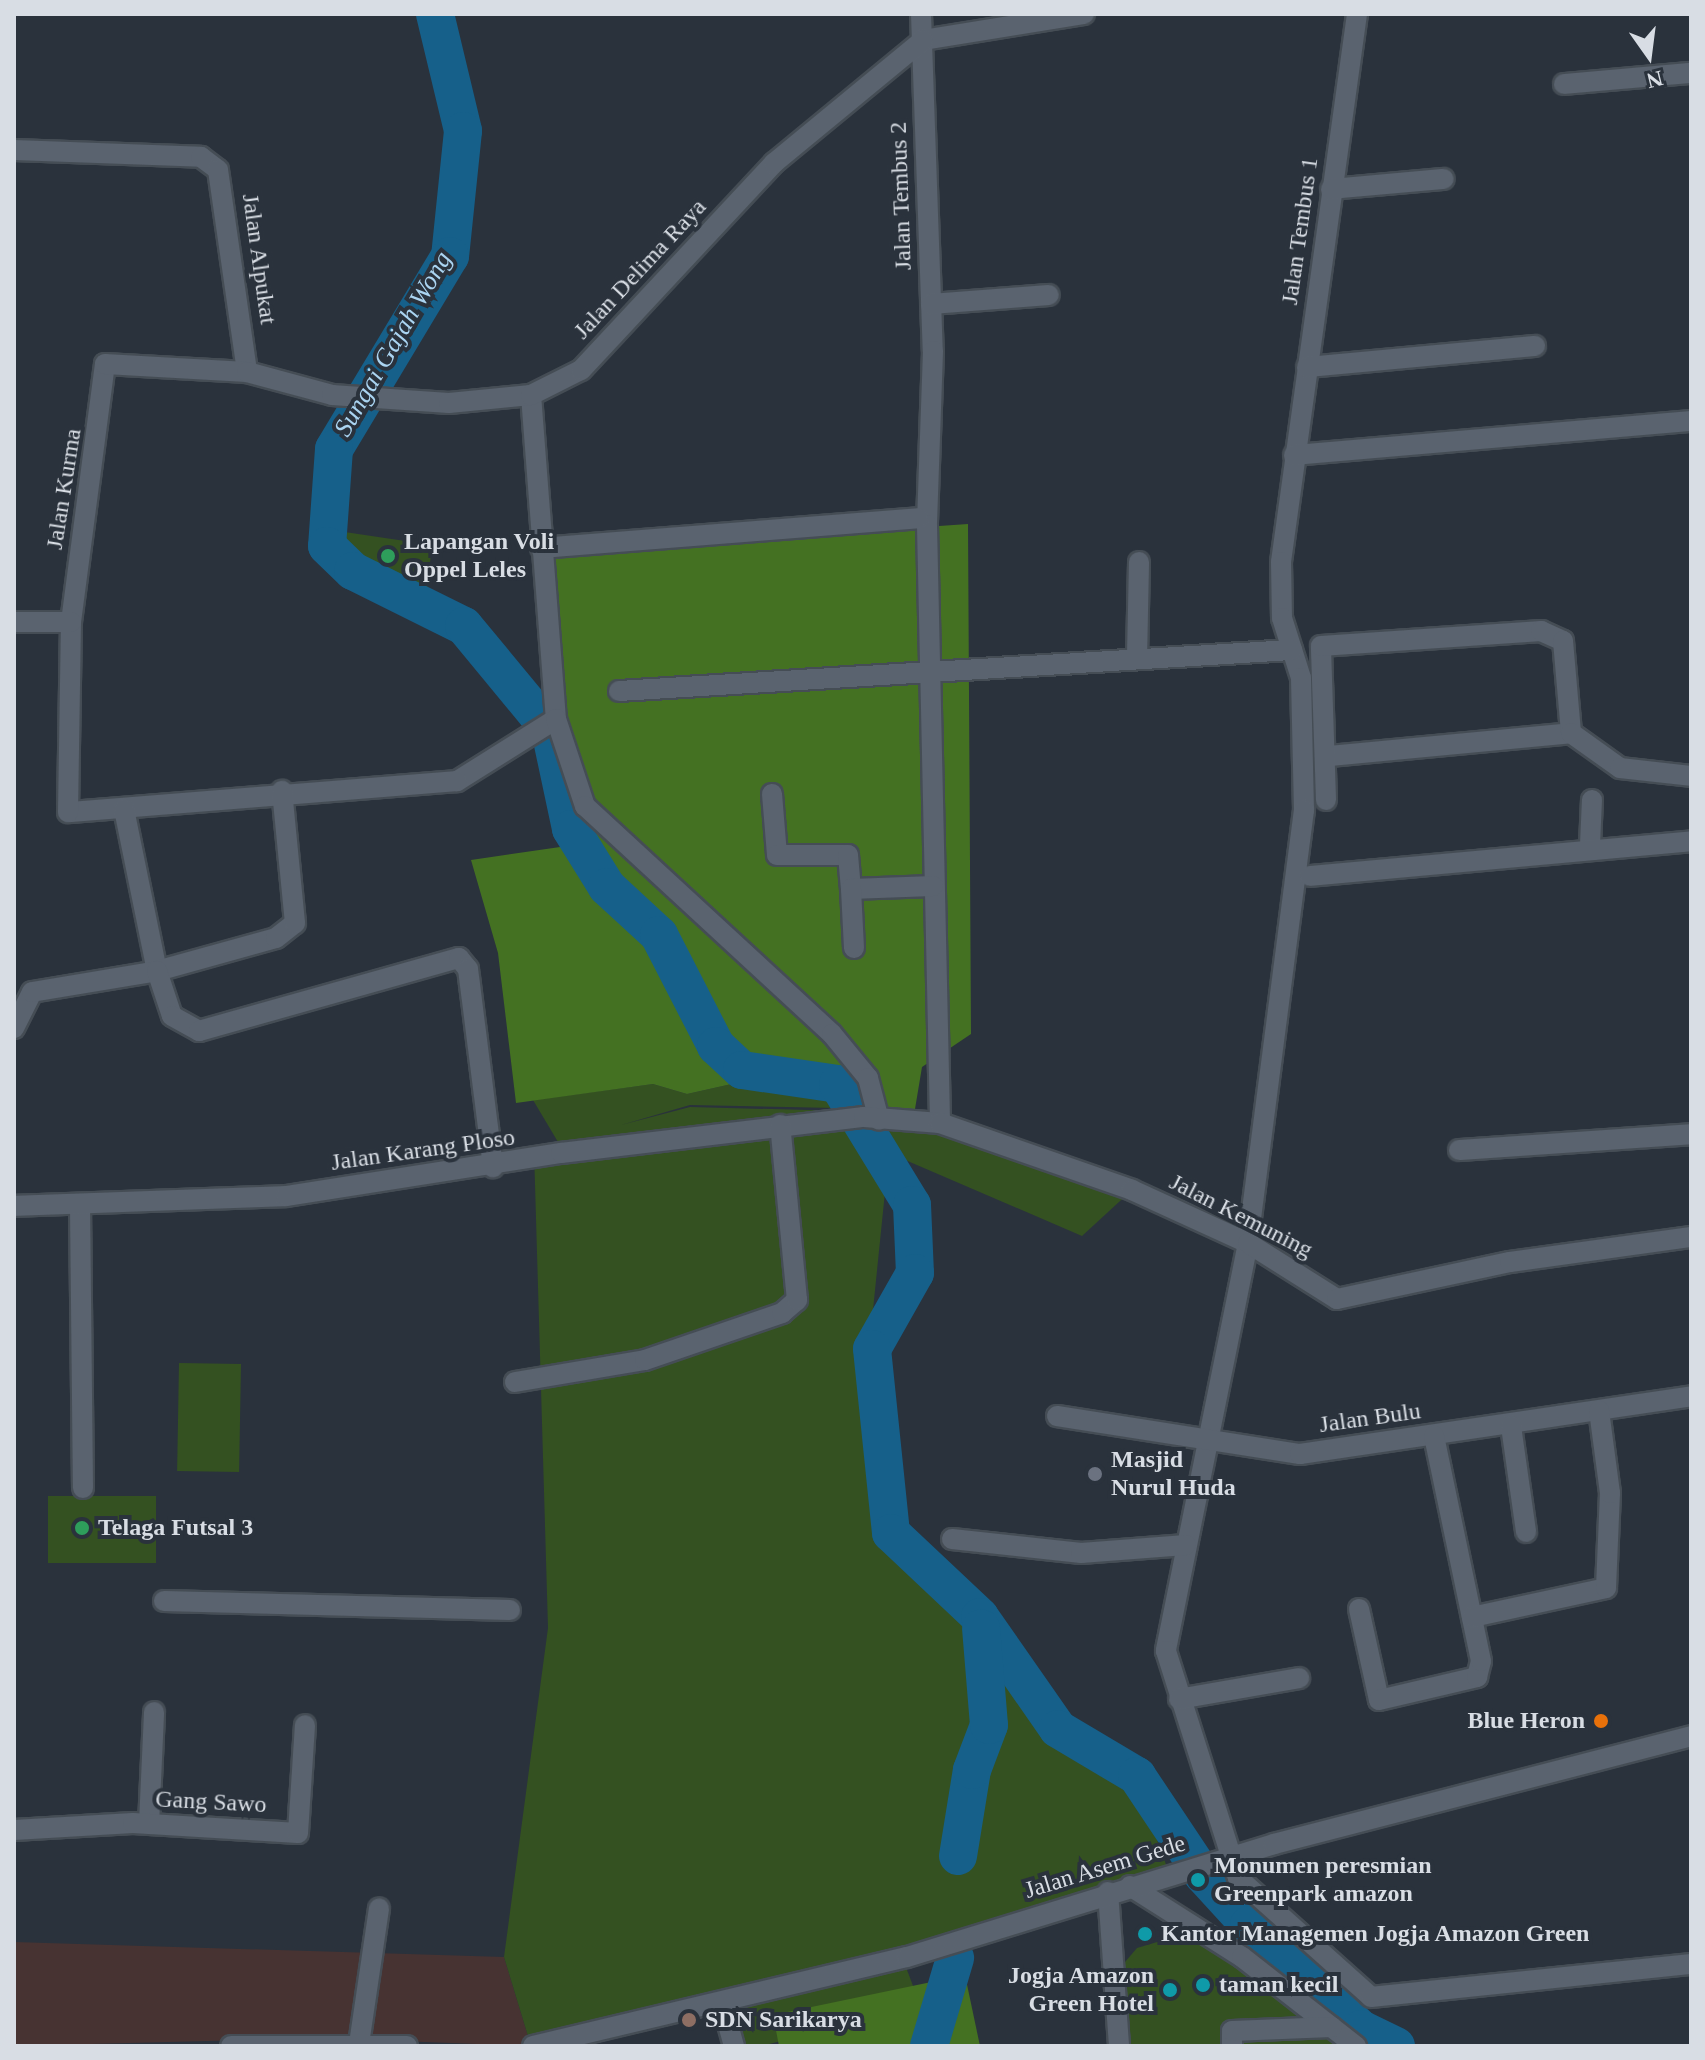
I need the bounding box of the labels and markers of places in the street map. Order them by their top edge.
place label: Lapangan Voli Oppel Leles [404,528,555,584]
marker: Lapangan Voli Oppel Leles [379,547,397,565]
place label: Masjid Nurul Huda [1111,1446,1236,1502]
marker: Masjid Nurul Huda [1086,1465,1104,1483]
place label: Telaga Futsal 3 [98,1514,253,1542]
marker: Telaga Futsal 3 [73,1519,91,1537]
place label: Blue Heron [1467,1707,1585,1735]
marker: Blue Heron [1592,1712,1610,1730]
place label: Monumen peresmian Greenpark amazon [1214,1852,1432,1908]
marker: Monumen peresmian Greenpark amazon [1189,1871,1207,1889]
place label: Kantor Managemen Jogja Amazon Green [1161,1920,1591,1948]
marker: Kantor Managemen Jogja Amazon Green [1136,1925,1154,1943]
place label: Jogja Amazon Green Hotel [1007,1962,1154,2018]
place label: taman kecil [1219,1971,1338,1999]
marker: taman kecil [1194,1976,1212,1994]
marker: Jogja Amazon Green Hotel [1161,1981,1179,1999]
place label: SDN Sarikarya [705,2006,862,2034]
marker: SDN Sarikarya [680,2011,698,2029]

